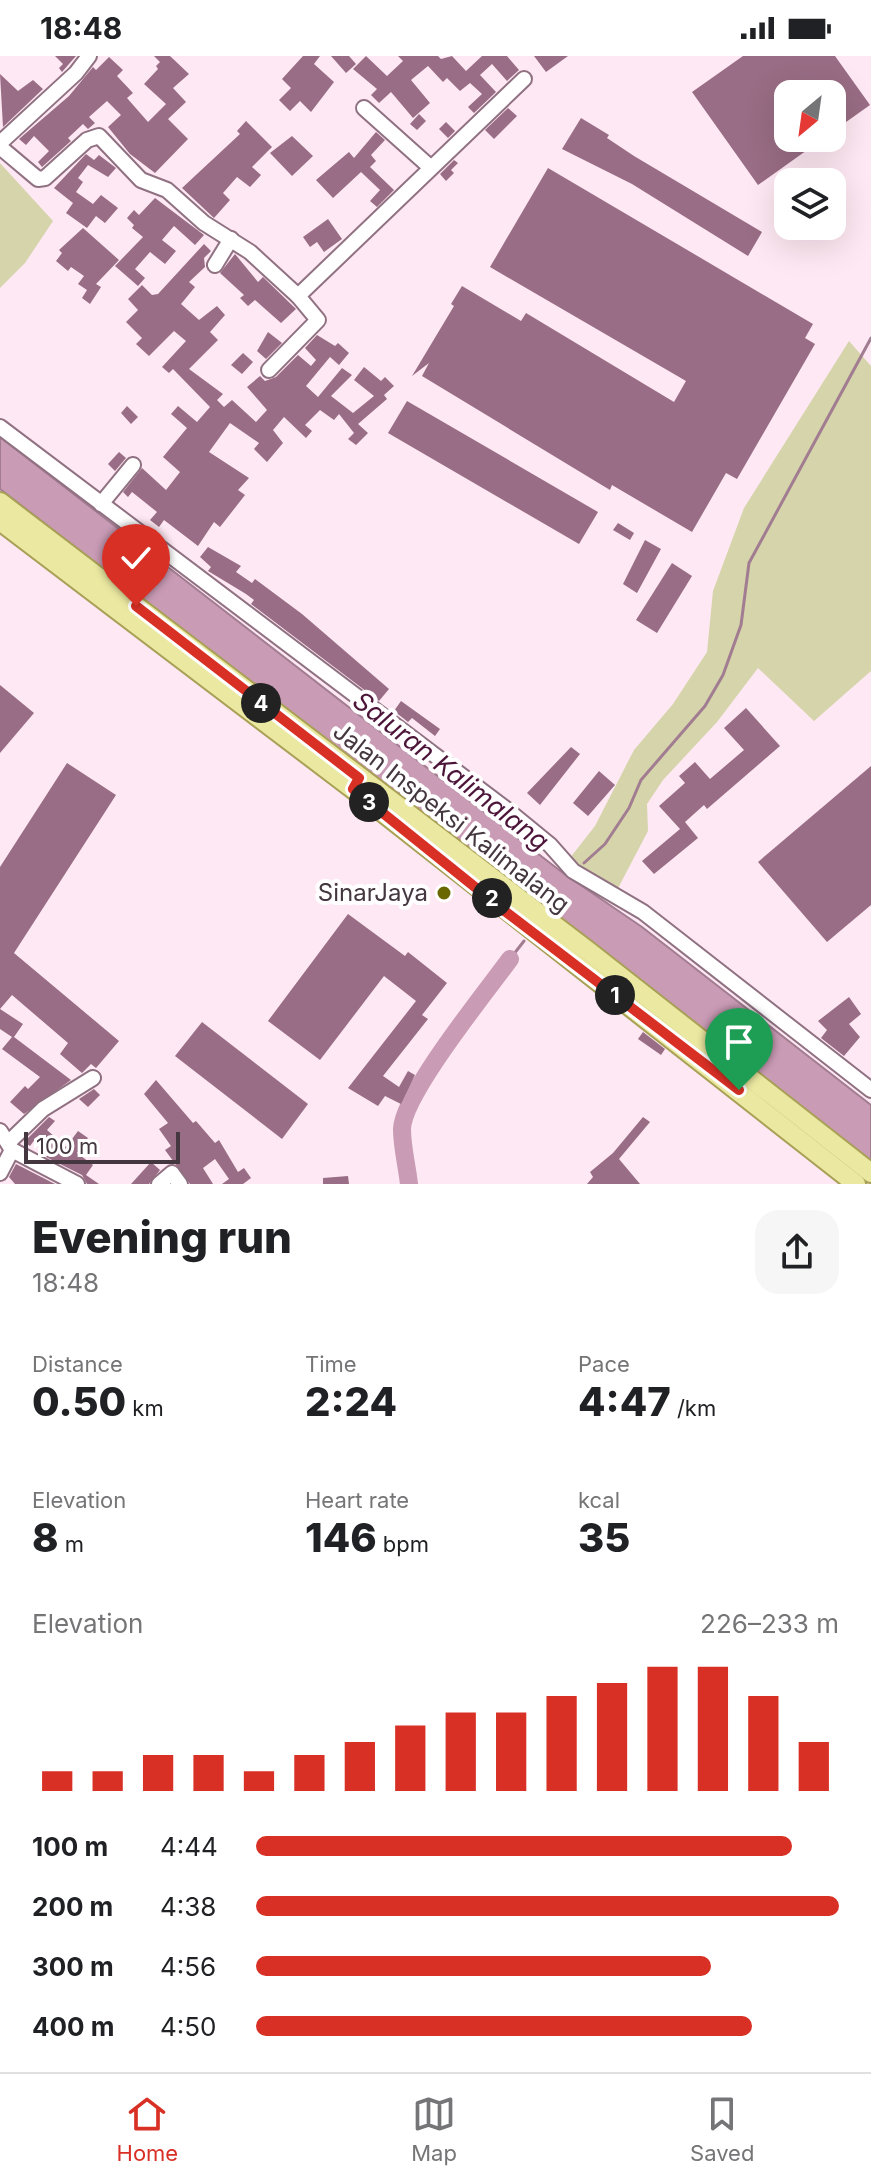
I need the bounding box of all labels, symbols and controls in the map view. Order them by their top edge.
text: 18:48 [40,10,122,46]
north arrow [774,80,846,152]
map controls [774,80,846,240]
button: layers [774,168,846,240]
pin [102,524,170,606]
icon: check [114,536,158,580]
pin: 4 [241,683,281,723]
water label: Saluran Kalimalang [347,685,555,857]
text: 4 [254,690,268,716]
street label: Jalan Inspeksi Kalimalang [327,716,575,919]
pin: 3 [349,782,389,822]
text: 3 [362,789,376,815]
place label: SinarJaya [318,878,428,907]
pin: 2 [472,878,512,918]
marker: SinarJaya [435,884,453,902]
text: 2 [485,885,499,911]
pin: 1 [595,975,635,1015]
text: 1 [610,982,620,1008]
pin [705,1008,773,1090]
icon: arrive [717,1020,761,1064]
scale bar [24,1128,180,1164]
text: 100 m [36,1133,98,1159]
text: Evening run [32,1210,292,1264]
button: share [755,1210,839,1294]
text: 18:48 [32,1267,99,1298]
text: Distance [32,1351,123,1377]
text: Time [305,1351,357,1377]
text: Pace [578,1351,630,1377]
text: 0.50 [32,1377,126,1426]
text: 2:24 [305,1377,397,1426]
text: 4:47 [578,1377,671,1426]
text: km [126,1395,164,1421]
text: /km [671,1395,716,1421]
text: Elevation [32,1487,126,1513]
text: Heart rate [305,1487,409,1513]
text: kcal [578,1487,620,1513]
text: 8 [32,1513,59,1562]
text: 146 [305,1513,377,1562]
text: 35 [578,1513,630,1562]
text: m [59,1531,84,1557]
text: bpm [377,1531,429,1557]
text: Elevation [32,1608,143,1639]
text: 226–233 m [700,1608,839,1639]
text: 100 m [32,1831,108,1862]
text: 4:44 [160,1831,218,1862]
text: 200 m [32,1891,113,1922]
text: 4:38 [160,1891,216,1922]
text: 300 m [32,1951,114,1982]
text: 4:56 [160,1951,216,1982]
text: 400 m [32,2011,115,2042]
text: 4:50 [160,2011,217,2042]
tab: Home [117,2092,178,2166]
tab: Map [411,2092,457,2166]
tab: Saved [690,2092,754,2166]

